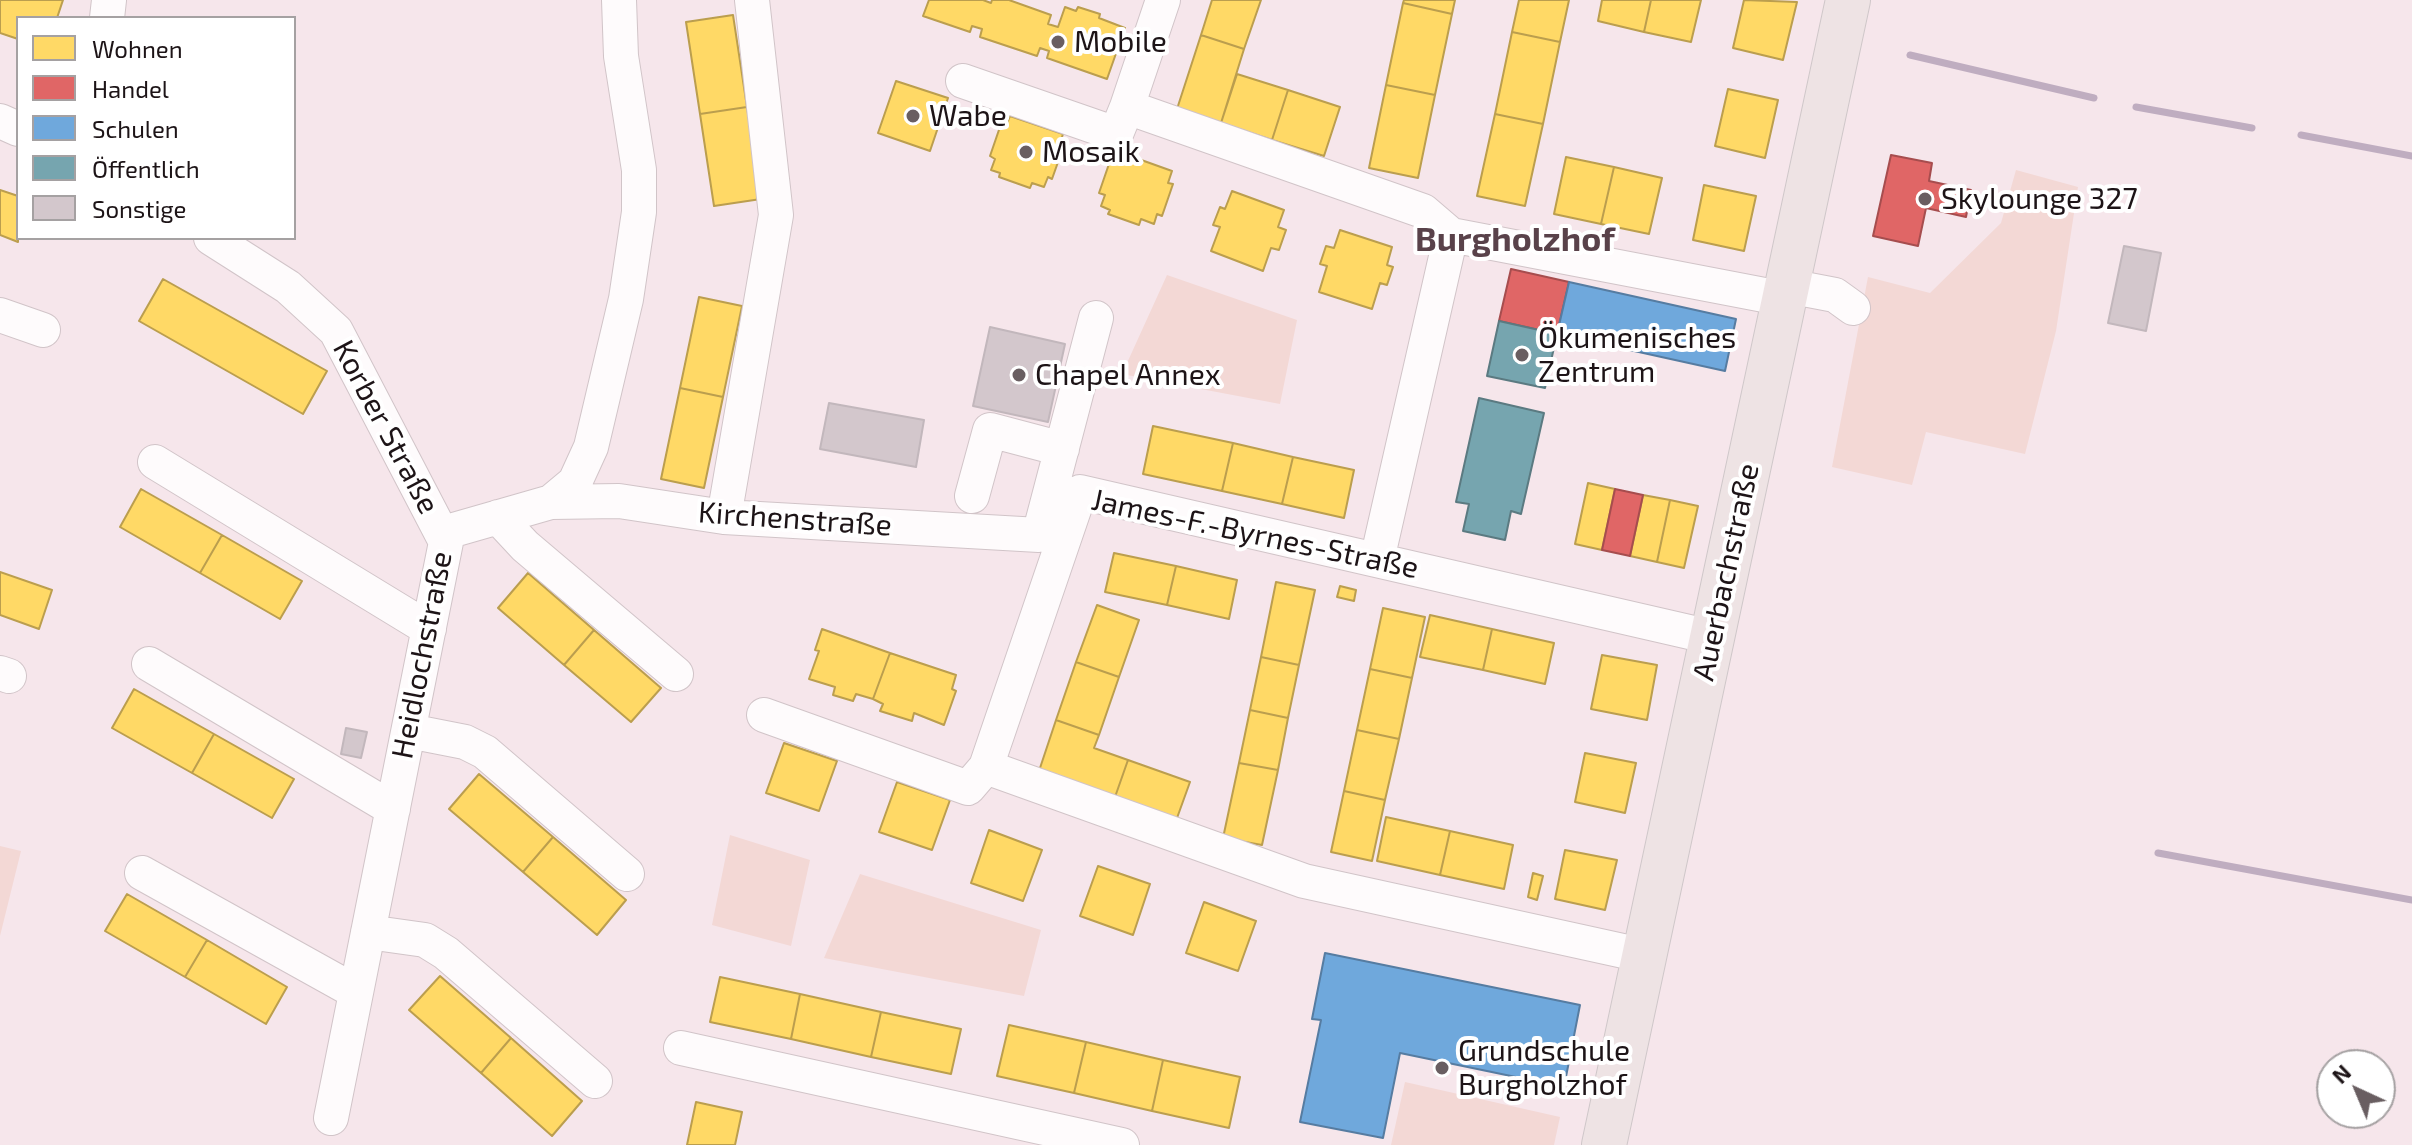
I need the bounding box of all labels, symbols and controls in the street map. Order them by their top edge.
legend [16,16,296,240]
place label: Mobile [1074,24,1167,60]
marker: Mobile [1049,33,1067,51]
text: Wohnen [92,34,183,63]
text: Handel [92,74,169,103]
place label: Wabe [929,98,1007,134]
marker: Wabe [904,107,922,125]
text: Schulen [92,114,179,143]
place label: Mosaik [1042,134,1140,170]
marker: Mosaik [1017,143,1035,161]
text: Öffentlich [92,154,200,183]
place label: Skylounge 327 [1941,181,2138,217]
marker: Skylounge 327 [1916,190,1934,208]
text: Sonstige [92,194,187,223]
district label: Burgholzhof [1415,220,1615,260]
place label: Ökumenisches Zentrum [1538,320,1736,390]
street label: Korber Straße [325,334,447,520]
marker: Ökumenisches Zentrum [1513,346,1531,364]
place label: Chapel Annex [1035,357,1221,393]
marker: Chapel Annex [1010,366,1028,384]
street label: Auerbachstraße [1685,460,1767,684]
street label: James-F.-Byrnes-Straße [1088,482,1422,586]
street label: Kirchenstraße [697,494,893,544]
street label: Heidlochstraße [384,548,460,762]
place label: Grundschule Burgholzhof [1458,1033,1630,1104]
north arrow [2316,1049,2396,1129]
text: N [2326,1058,2355,1088]
marker: Grundschule Burgholzhof [1433,1059,1451,1077]

